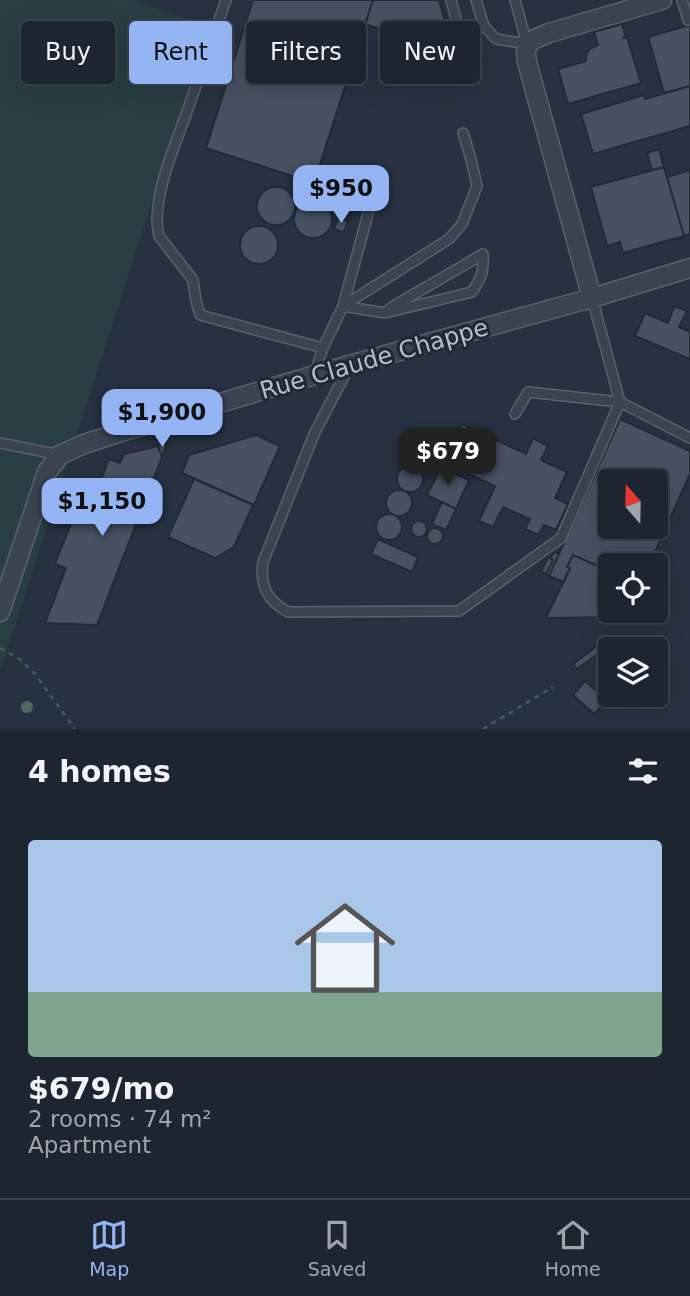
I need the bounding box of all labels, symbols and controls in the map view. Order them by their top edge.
chip: Buy [21,21,115,84]
chip: Rent [129,21,232,84]
chip: Filters [246,21,366,84]
chip: New [380,21,480,84]
pin: $950 [300,166,382,225]
text: $950 [309,175,373,201]
street label: Rue Claude Chappe [257,313,491,405]
pin: $1,900 [105,390,219,449]
text: $1,900 [118,399,206,425]
pin: $679 [407,428,489,488]
text: $679 [416,438,480,464]
north arrow [598,469,668,539]
map controls [598,469,668,707]
pin: $1,150 [45,478,159,538]
text: $1,150 [58,488,146,514]
button: locate [598,553,668,623]
button: layers [598,637,668,707]
icon: filters [624,752,662,790]
text: 4 homes [28,754,171,789]
icon: home [282,885,408,1011]
text: $679/mo [28,1071,174,1106]
text: 2 rooms · 74 m² [28,1106,212,1132]
text: Apartment [28,1132,151,1158]
tab: Map [89,1216,129,1280]
tab: Saved [308,1216,366,1280]
tab: Home [545,1216,601,1280]

